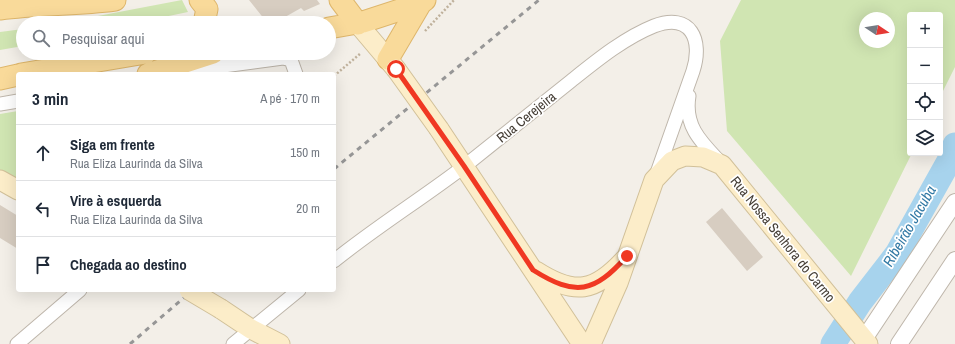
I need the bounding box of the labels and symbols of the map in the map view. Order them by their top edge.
north arrow [859,12,895,48]
route start [387,60,405,78]
street label: Rua Cerejeira [493,87,560,146]
street label: Rua Nossa Senhora do Carmo [727,172,839,306]
water label: Ribeirão Jacuba [877,182,941,270]
route end [618,247,636,265]

